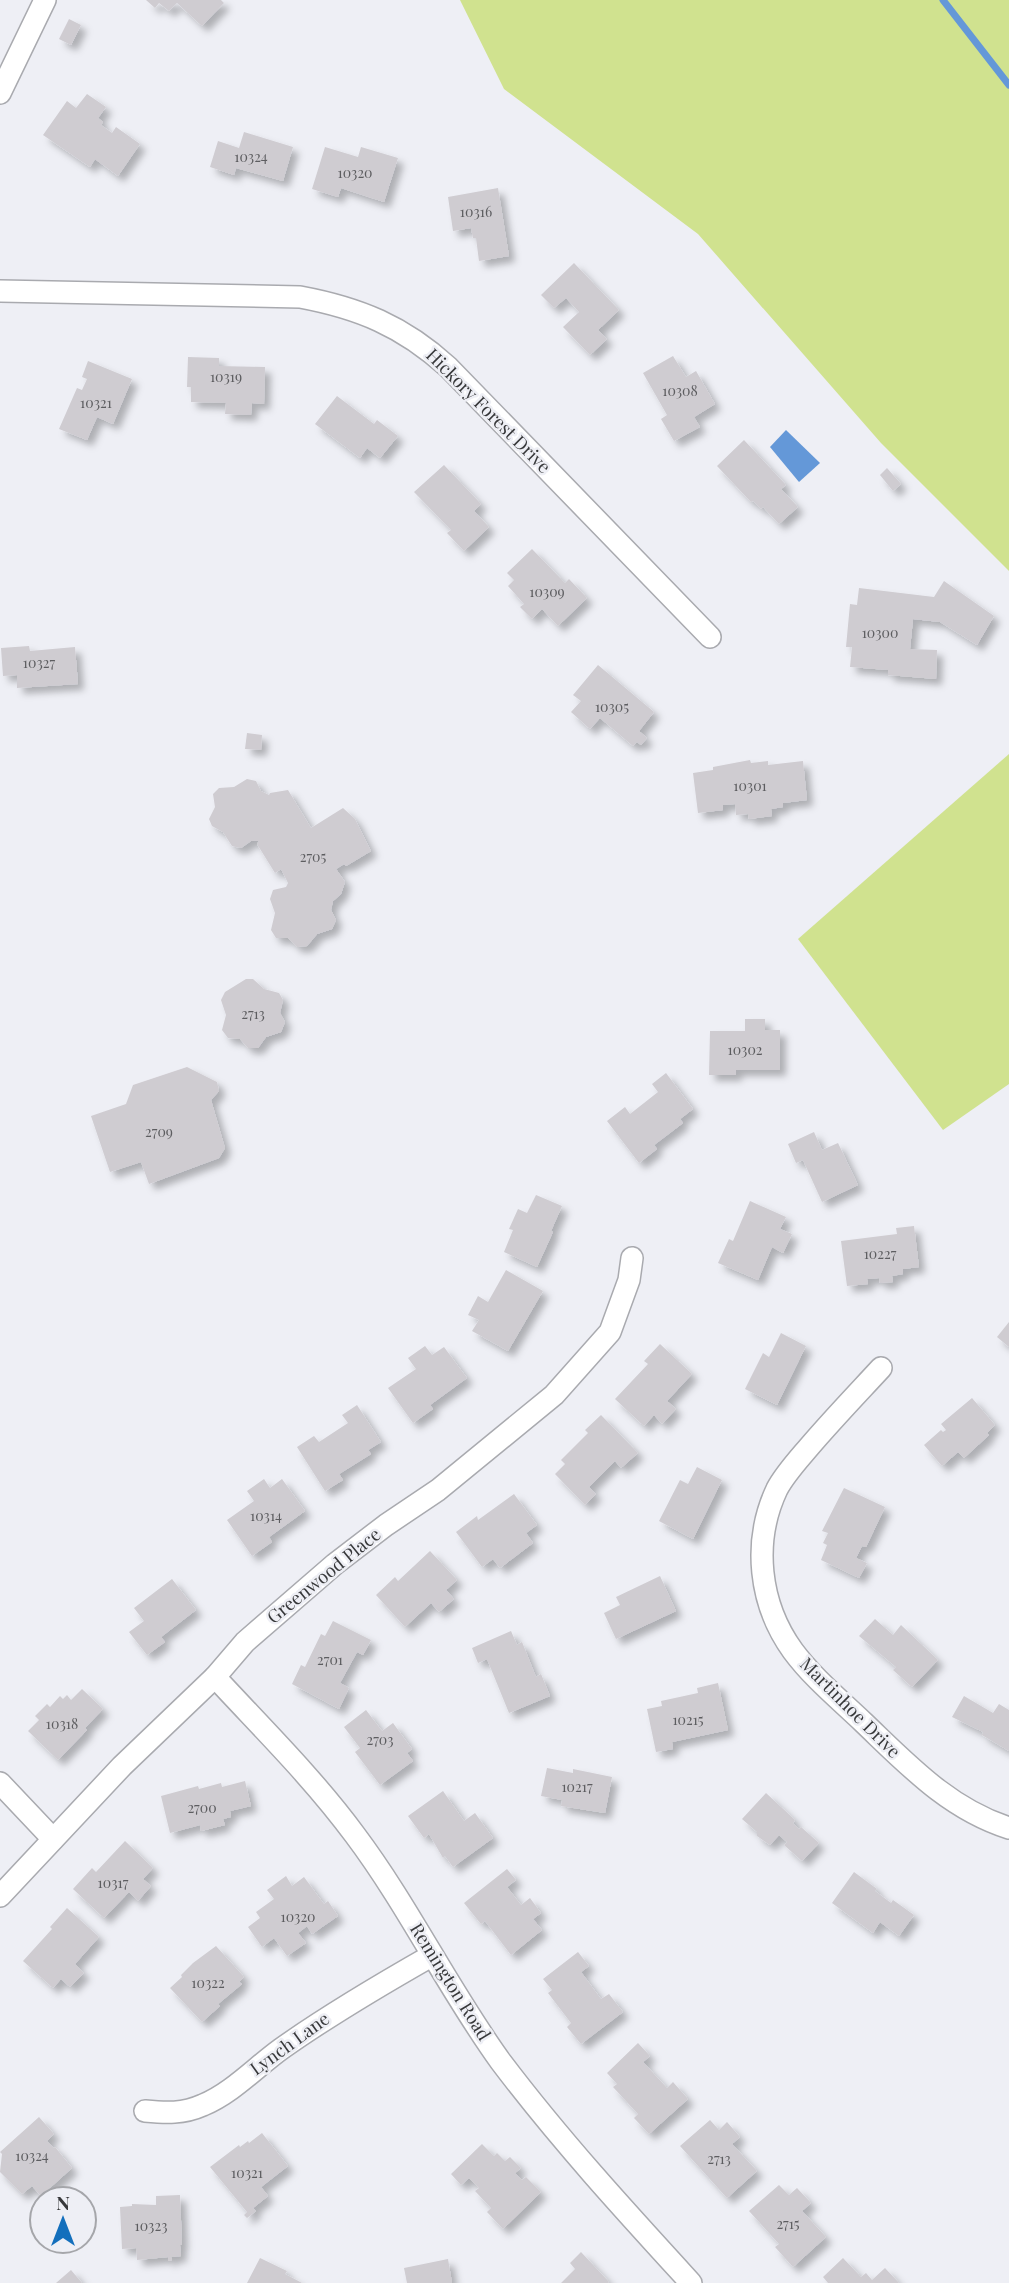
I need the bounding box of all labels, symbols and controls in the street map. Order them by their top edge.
house number: 10324 [234,147,268,166]
house number: 10320 [338,163,373,182]
house number: 10316 [460,202,492,221]
street label: Hickory Forest Drive [421,343,556,478]
house number: 10319 [210,367,242,386]
house number: 10308 [662,381,698,400]
house number: 10321 [80,393,112,412]
house number: 10309 [529,582,565,601]
house number: 10300 [862,623,898,642]
house number: 10327 [23,653,55,672]
house number: 10305 [595,697,629,716]
house number: 10301 [733,776,767,795]
house number: 2705 [300,847,326,866]
house number: 2713 [241,1004,265,1023]
house number: 10302 [728,1040,763,1059]
house number: 2709 [145,1122,173,1141]
house number: 10227 [864,1244,897,1263]
house number: 10314 [250,1506,282,1525]
street label: Greenwood Place [261,1522,385,1629]
house number: 2701 [317,1650,343,1669]
street label: Martinhoe Drive [795,1652,906,1763]
house number: 10215 [672,1710,704,1729]
house number: 10318 [46,1714,78,1733]
house number: 2703 [366,1730,394,1749]
house number: 10217 [561,1777,593,1796]
house number: 2700 [187,1798,217,1817]
house number: 10317 [98,1873,129,1892]
house number: 10320 [281,1907,316,1926]
street label: Remington Road [405,1918,497,2045]
house number: 10322 [191,1973,225,1992]
street label: Lynch Lane [245,2006,334,2080]
house number: 10324 [15,2146,49,2165]
house number: 2713 [707,2149,731,2168]
house number: 10321 [231,2163,263,2182]
north arrow [28,2185,98,2255]
text: N [56,2189,70,2215]
house number: 2715 [776,2214,800,2233]
house number: 10323 [135,2216,167,2235]

